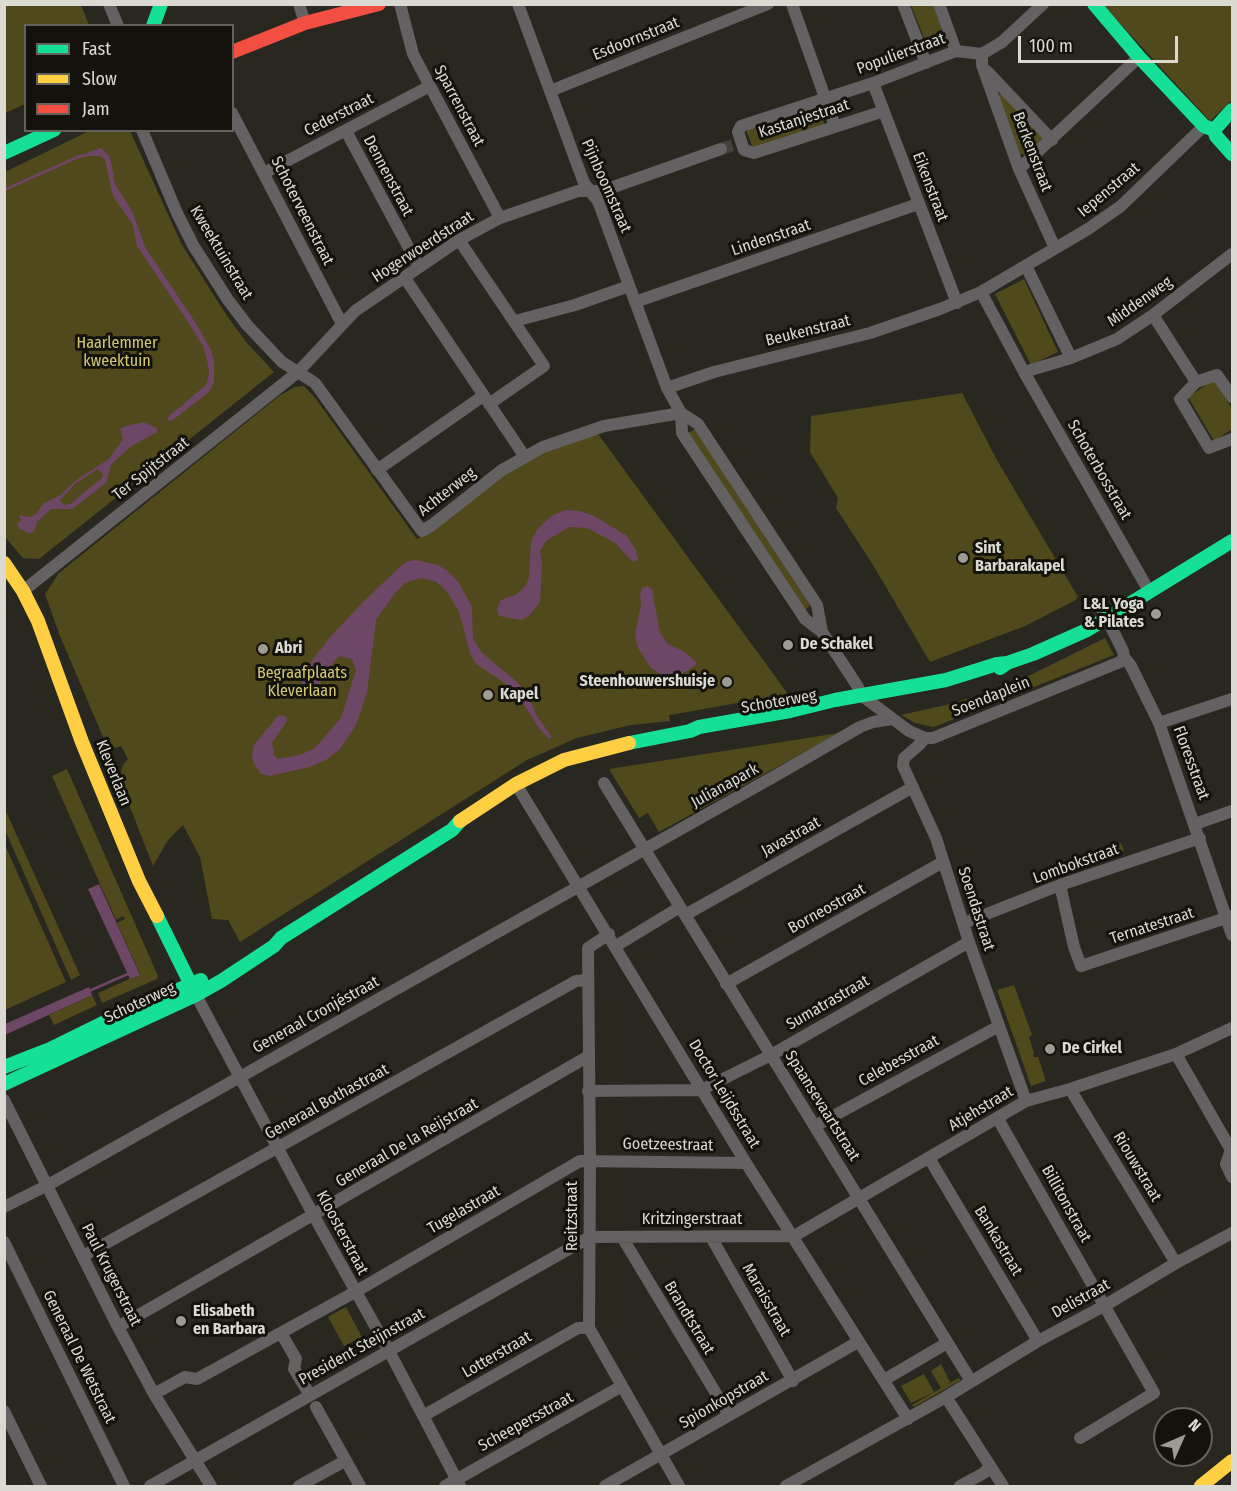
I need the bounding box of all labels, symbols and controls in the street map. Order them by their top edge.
street label: Esdoornstraat [590,13,682,65]
legend [24,24,234,132]
scale bar [1021,24,1182,62]
street label: Populierstraat [854,29,948,79]
text: 100 m [1029,35,1073,57]
text: Fast [82,38,111,60]
street label: Sparrenstraat [430,62,488,150]
text: Slow [82,68,117,90]
street label: Cederstraat [301,89,377,141]
street label: Kastanjestraat [756,95,852,143]
text: Jam [82,98,110,120]
street label: Berkenstraat [1008,109,1056,195]
street label: Dennenstraat [359,132,417,220]
street label: Pijnboomstraat [577,136,635,236]
street label: Eikenstraat [908,149,952,225]
street label: Schoterveenstraat [266,153,338,269]
street label: Iepenstraat [1074,159,1144,221]
street label: Kweektuinstraat [185,203,257,303]
street label: Hogerwoerdstraat [369,207,477,287]
street label: Lindenstraat [729,216,813,260]
street label: Middenweg [1104,273,1176,331]
street label: Beukenstraat [764,311,852,351]
park label: Haarlemmer kweektuin [76,334,158,372]
street label: Schoterbosstraat [1063,417,1135,523]
street label: Ter Spijtstraat [109,433,193,505]
street label: Achterweg [414,463,480,521]
place label: Sint Barbarakapel [975,539,1065,577]
marker: Sint Barbarakapel [956,551,970,565]
place label: L&L Yoga & Pilates [1083,595,1144,633]
marker: L&L Yoga & Pilates [1149,607,1163,621]
place label: De Schakel [800,635,873,655]
marker: De Schakel [781,638,795,652]
place label: Abri [275,639,302,659]
marker: Abri [256,642,270,656]
park label: Begraafplaats Kleverlaan [257,664,347,702]
place label: Steenhouwershuisje [580,672,715,692]
street label: Soendaplein [949,673,1033,721]
marker: Steenhouwershuisje [720,675,734,689]
place label: Kapel [500,685,538,705]
street label: Schoterweg [740,686,818,718]
marker: Kapel [481,688,495,702]
street label: Floresstraat [1169,723,1213,803]
street label: Kleverlaan [91,737,135,809]
street label: Julianapark [688,760,762,812]
street label: Javastraat [758,813,824,861]
street label: Lombokstraat [1031,840,1121,888]
street label: Soendastraat [953,865,999,953]
street label: Borneostraat [785,880,869,938]
street label: Ternatestraat [1108,903,1196,949]
street label: Generaal Cronjéstraat [249,972,383,1058]
street label: Sumatrastraat [783,972,873,1034]
street label: Schoterweg [101,978,179,1028]
street label: Celebesstraat [855,1031,943,1091]
street label: Doctor Leijdsstraat [684,1036,764,1152]
place label: De Cirkel [1062,1039,1122,1059]
marker: De Cirkel [1043,1042,1057,1056]
street label: Spaansevaartstraat [780,1047,864,1165]
street label: Generaal Bothastraat [262,1060,392,1144]
street label: Atjehstraat [945,1082,1017,1136]
street label: Generaal De la Reijstraat [332,1094,482,1192]
street label: Riouwstraat [1109,1129,1165,1205]
street label: Goetzeestraat [622,1135,714,1155]
street label: Billitonstraat [1037,1162,1095,1246]
street label: Reitzstraat [563,1181,583,1251]
street label: Tugelastraat [424,1182,504,1238]
street label: Kloosterstraat [312,1188,372,1278]
street label: Bankastraat [970,1203,1026,1279]
street label: Kritzingerstraat [642,1210,742,1230]
street label: Paul Krugerstraat [77,1220,145,1330]
street label: Maraisstraat [737,1260,795,1340]
street label: Delistraat [1049,1275,1113,1323]
street label: Brandtstraat [660,1278,718,1358]
street label: Generaal De Wetstraat [38,1287,120,1427]
place label: Elisabeth en Barbara [193,1302,265,1340]
street label: President Steijnstraat [296,1304,428,1390]
marker: Elisabeth en Barbara [174,1314,188,1328]
street label: Lotterstraat [459,1328,535,1382]
street label: Spionkopstraat [676,1367,772,1433]
street label: Scheepersstraat [475,1388,577,1456]
north arrow [1153,1407,1213,1467]
text: N [1185,1415,1205,1435]

